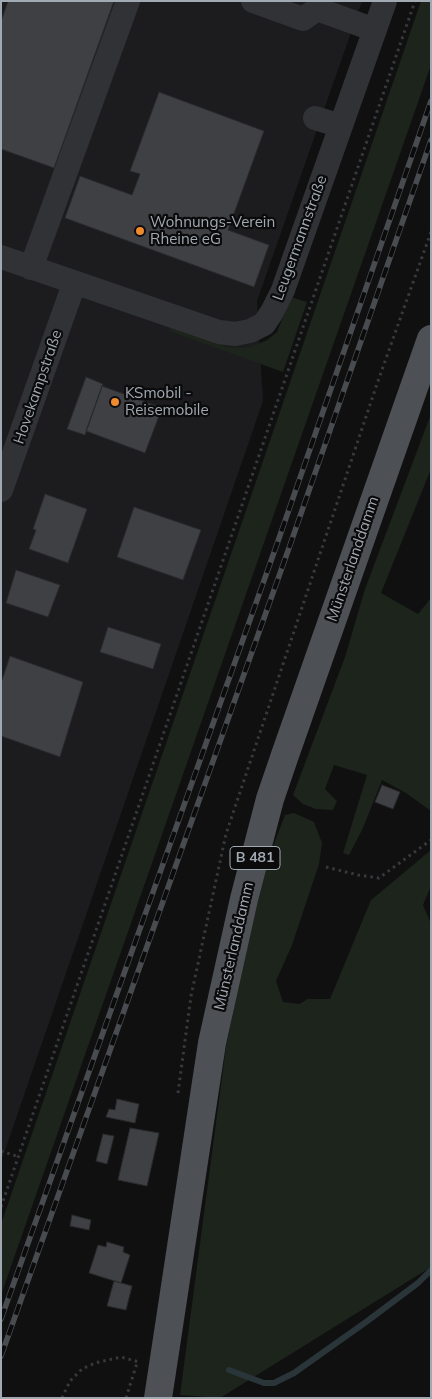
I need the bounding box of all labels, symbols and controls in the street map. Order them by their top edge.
street label: Leugermannstraße [269,173,331,303]
place label: Wohnungs-Verein Rheine eG [150,213,275,248]
marker: Wohnungs-Verein Rheine eG [134,225,146,237]
street label: Hovekampstraße [10,328,66,446]
place label: KSmobil - Reisemobile [125,384,209,419]
marker: KSmobil - Reisemobile [109,396,121,408]
street label: Münsterlanddamm [323,494,383,624]
road number: B 481 [230,846,280,870]
street label: Münsterlanddamm [210,880,258,1012]

